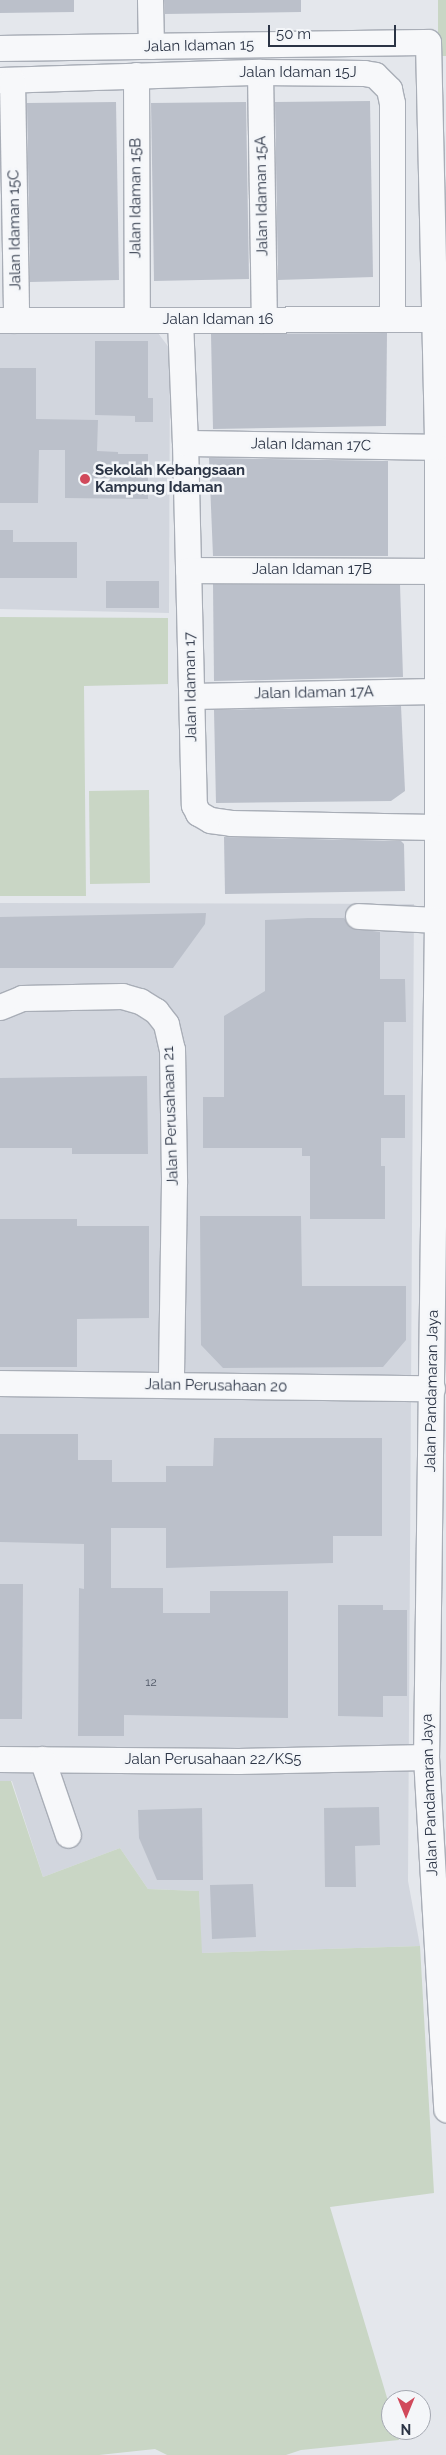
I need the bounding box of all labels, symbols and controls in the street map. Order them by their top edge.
scale bar [271,15,398,47]
text: 50 m [276,25,311,43]
street label: Jalan Idaman 15 [144,36,254,56]
street label: Jalan Idaman 15J [239,64,357,82]
street label: Jalan Idaman 15A [252,136,272,256]
street label: Jalan Idaman 15B [127,138,145,258]
street label: Jalan Idaman 15C [5,170,25,290]
street label: Jalan Idaman 16 [162,311,274,329]
street label: Jalan Idaman 17C [251,435,371,455]
place label: Sekolah Kebangsaan Kampung Idaman [95,461,245,496]
marker: Sekolah Kebangsaan Kampung Idaman [79,473,91,485]
street label: Jalan Idaman 17B [252,561,372,579]
street label: Jalan Idaman 17 [181,632,201,742]
street label: Jalan Idaman 17A [254,683,374,703]
street label: Jalan Perusahaan 21 [160,1046,182,1186]
street label: Jalan Pandamaran Jaya [422,1309,442,1473]
street label: Jalan Perusahaan 20 [145,1376,287,1396]
house number: 12 [145,1676,157,1690]
street label: Jalan Pandamaran Jaya [418,1713,442,1877]
street label: Jalan Perusahaan 22/KS5 [125,1751,301,1769]
north arrow [381,2390,431,2440]
text: N [401,2421,411,2437]

